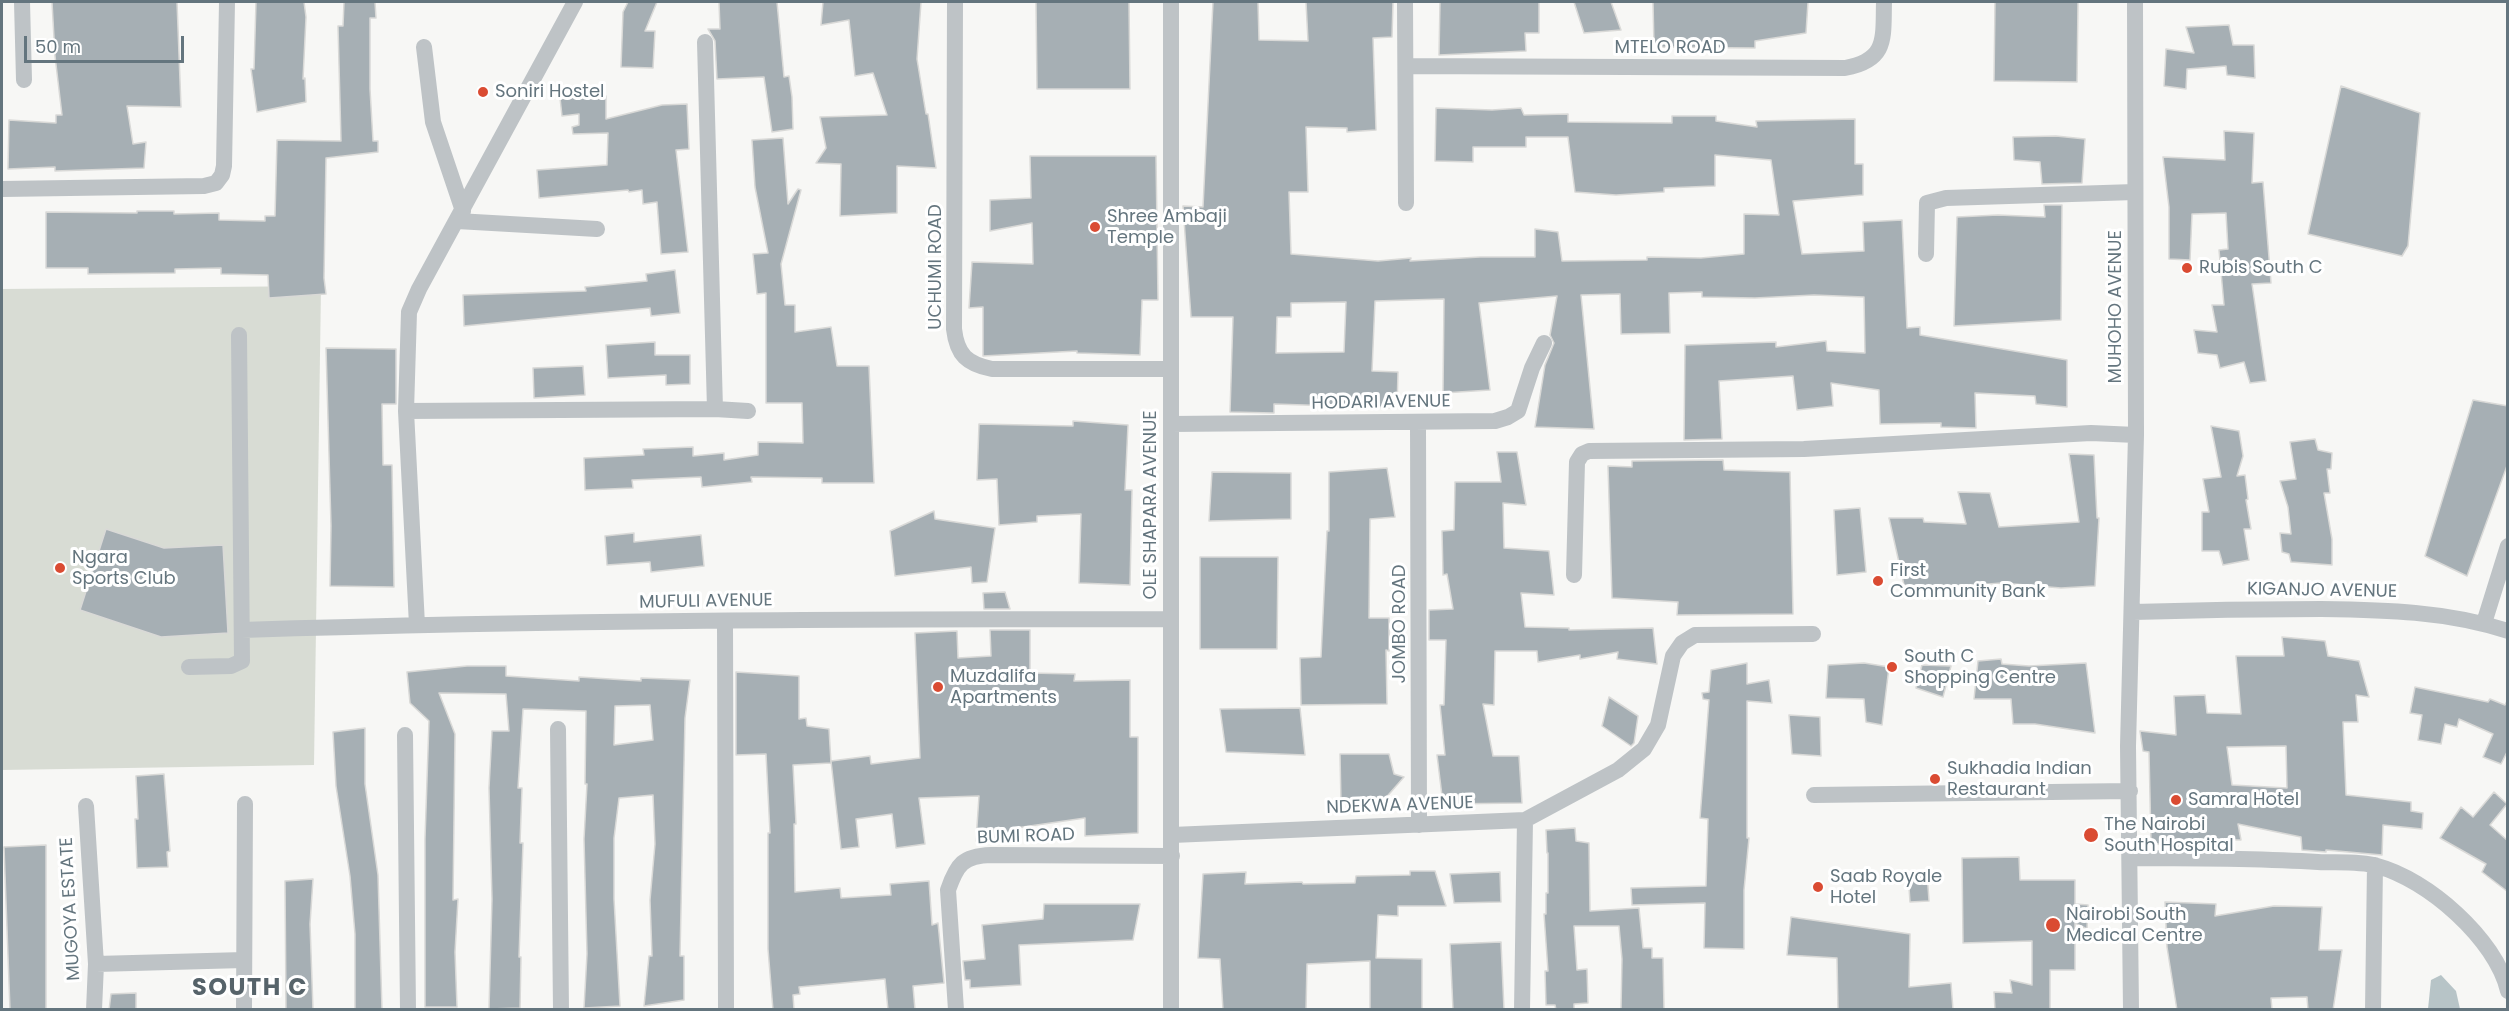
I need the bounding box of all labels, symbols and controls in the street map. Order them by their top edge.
scale bar [27,24,188,62]
text: 50 m [35,34,81,59]
street label: MTELO ROAD [1614,37,1726,59]
place label: Soniri Hostel [495,81,604,103]
marker: Soniri Hostel [476,85,490,99]
street label: UCHUMI ROAD [925,204,947,330]
place label: Shree Ambaji Temple [1107,206,1227,248]
marker: Shree Ambaji Temple [1088,220,1102,234]
street label: MUHOHO AVENUE [2105,230,2127,384]
place label: Rubis South C [2199,257,2323,279]
marker: Rubis South C [2180,261,2194,275]
street label: HODARI AVENUE [1311,391,1451,415]
street label: OLE SHAPARA AVENUE [1140,410,1162,600]
place label: Ngara Sports Club [72,547,176,590]
place label: First Community Bank [1890,560,2045,602]
marker: Ngara Sports Club [53,561,67,575]
street label: JOMBO ROAD [1389,564,1411,684]
marker: First Community Bank [1871,574,1885,588]
street label: KIGANJO AVENUE [2247,579,2397,603]
street label: MUFULI AVENUE [639,590,773,614]
place label: South C Shopping Centre [1904,646,2056,688]
marker: South C Shopping Centre [1885,660,1899,674]
place label: Muzdalifa Apartments [950,666,1057,708]
marker: Muzdalifa Apartments [931,680,945,694]
place label: Sukhadia Indian Restaurant [1947,758,2092,800]
marker: Sukhadia Indian Restaurant [1928,772,1942,786]
place label: Samra Hotel [2188,789,2299,811]
street label: NDEKWA AVENUE [1326,793,1474,819]
marker: Samra Hotel [2169,793,2183,807]
place label: The Nairobi South Hospital [2104,814,2234,856]
street label: BUMI ROAD [977,824,1075,850]
marker: The Nairobi South Hospital [2082,826,2100,844]
street label: MUGOYA ESTATE [56,837,86,981]
place label: Saab Royale Hotel [1830,866,1942,908]
marker: Saab Royale Hotel [1811,880,1825,894]
place label: Nairobi South Medical Centre [2066,904,2203,946]
marker: Nairobi South Medical Centre [2044,916,2062,934]
district label: SOUTH C [192,975,308,1003]

